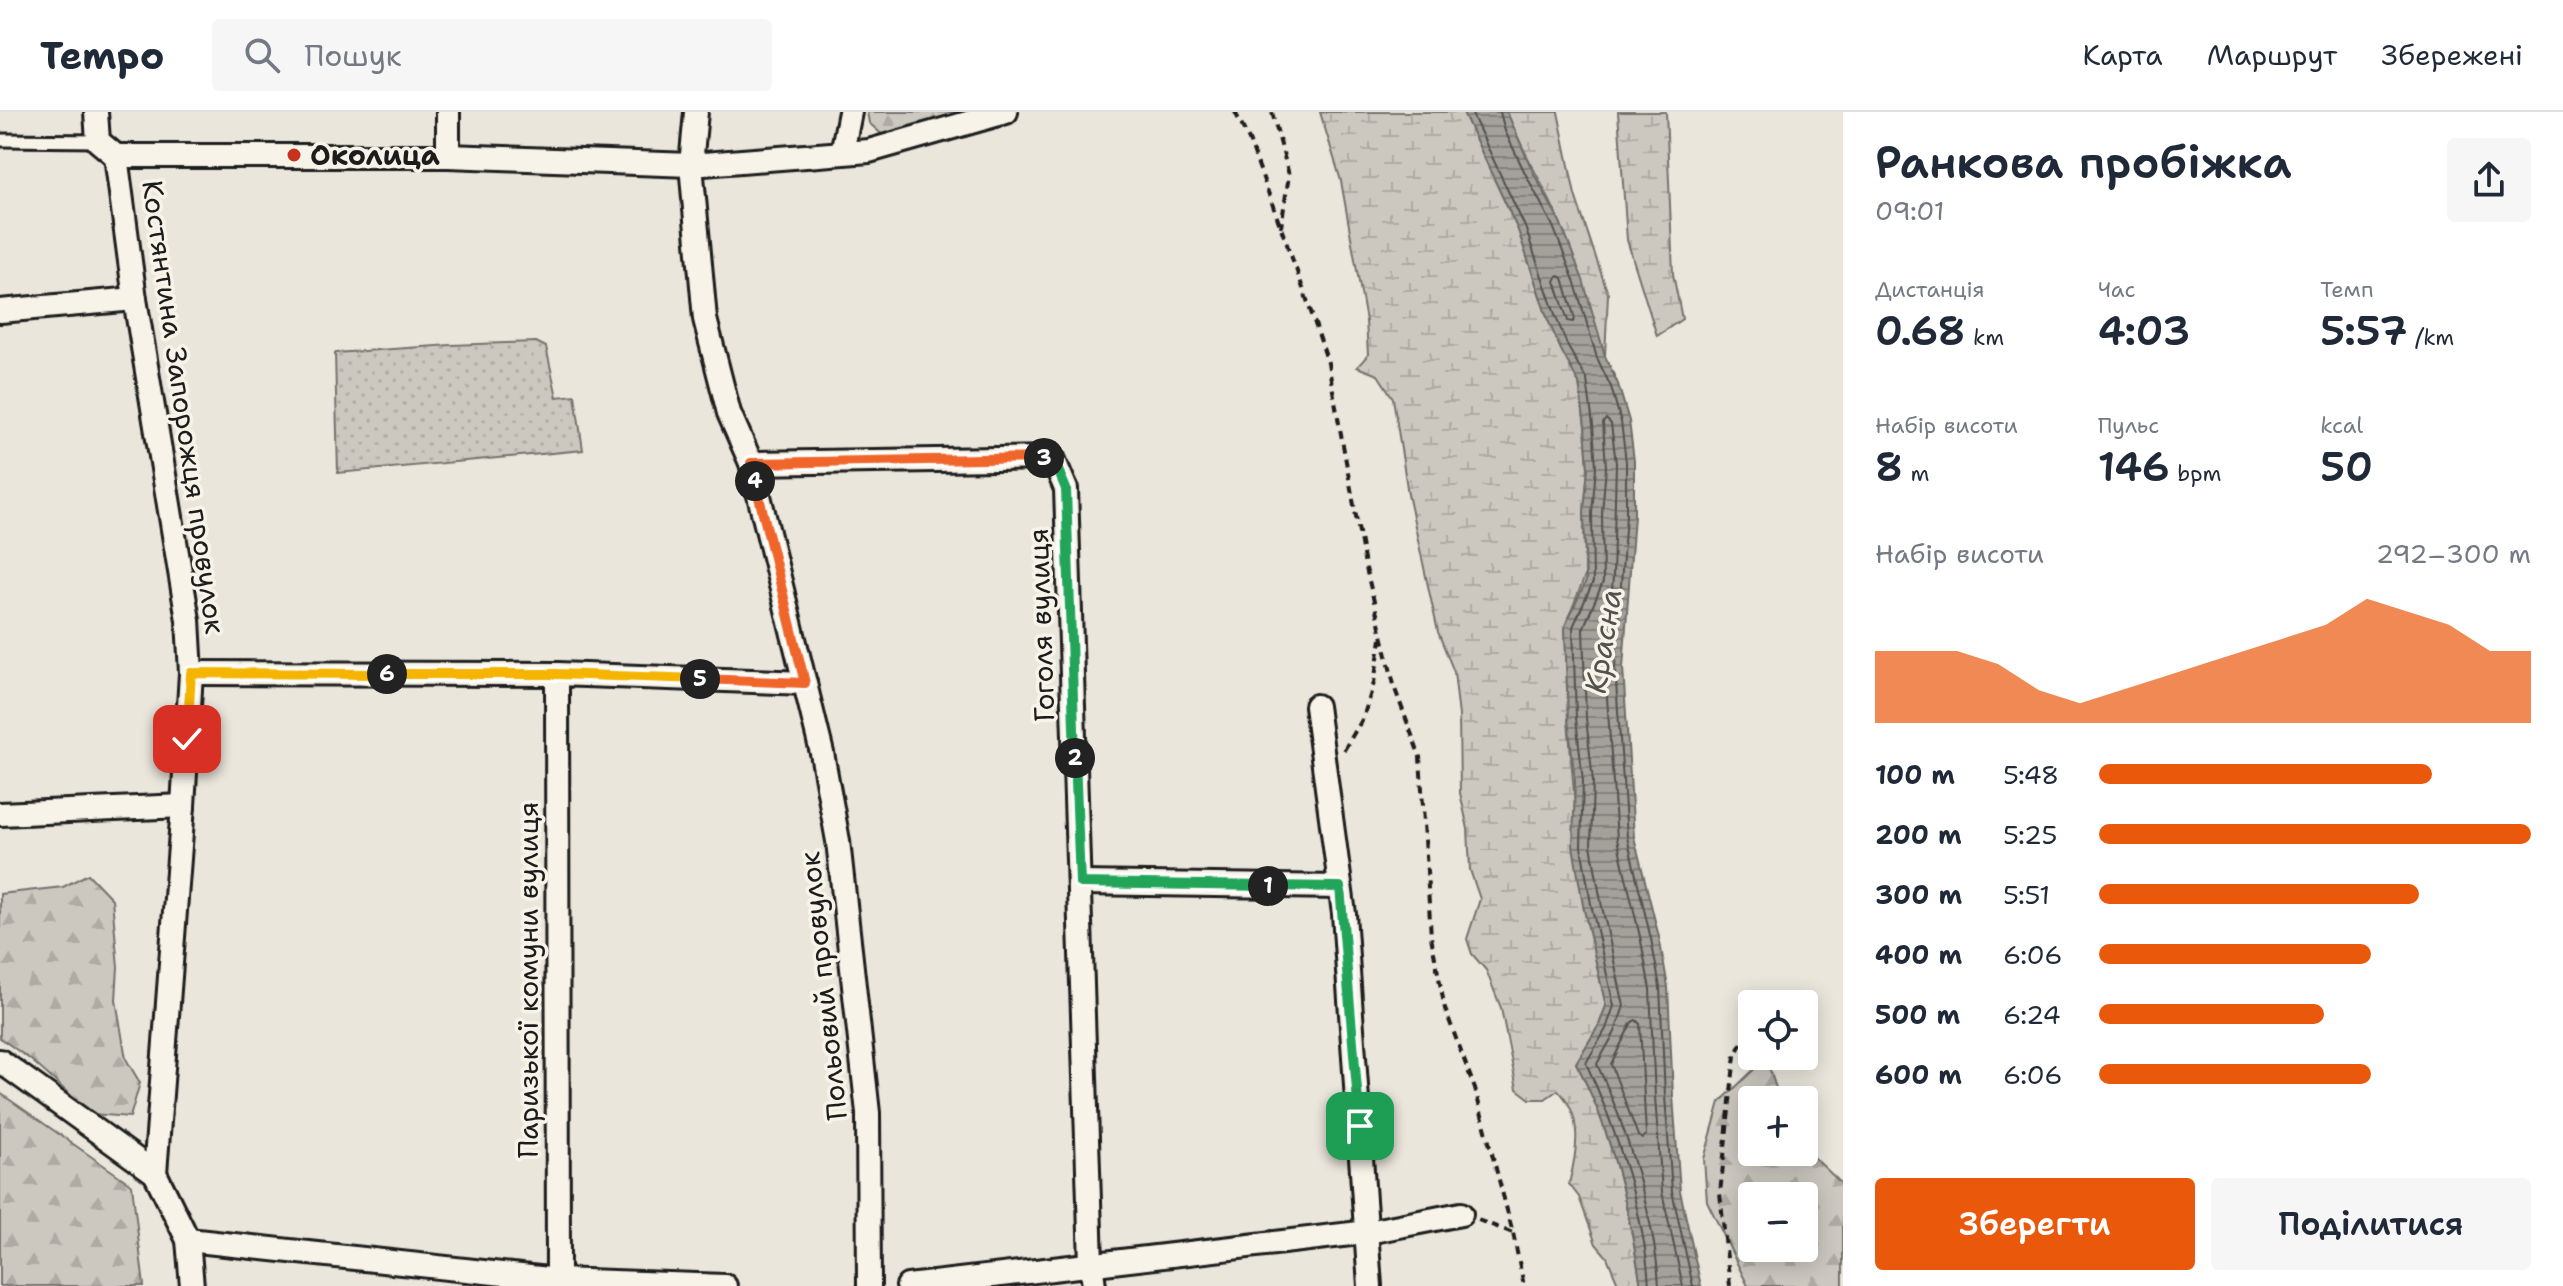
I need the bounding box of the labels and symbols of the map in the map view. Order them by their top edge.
place label: Околица [310,136,440,174]
marker: Околица [285,146,303,164]
street label: Костянтина Запорожця провулок [133,178,235,636]
pin: 3 [1024,438,1064,478]
pin: 4 [735,461,775,501]
street label: Гоголя вулиця [1019,528,1063,722]
water label: Красна [1575,586,1631,696]
pin: 6 [367,654,407,694]
pin: 5 [680,659,720,699]
pin [153,705,221,773]
pin: 2 [1055,738,1095,778]
street label: Паризької комуни вулиця [509,802,547,1158]
street label: Польовий провулок [790,850,856,1122]
pin: 1 [1248,866,1288,906]
pin [1326,1092,1394,1160]

